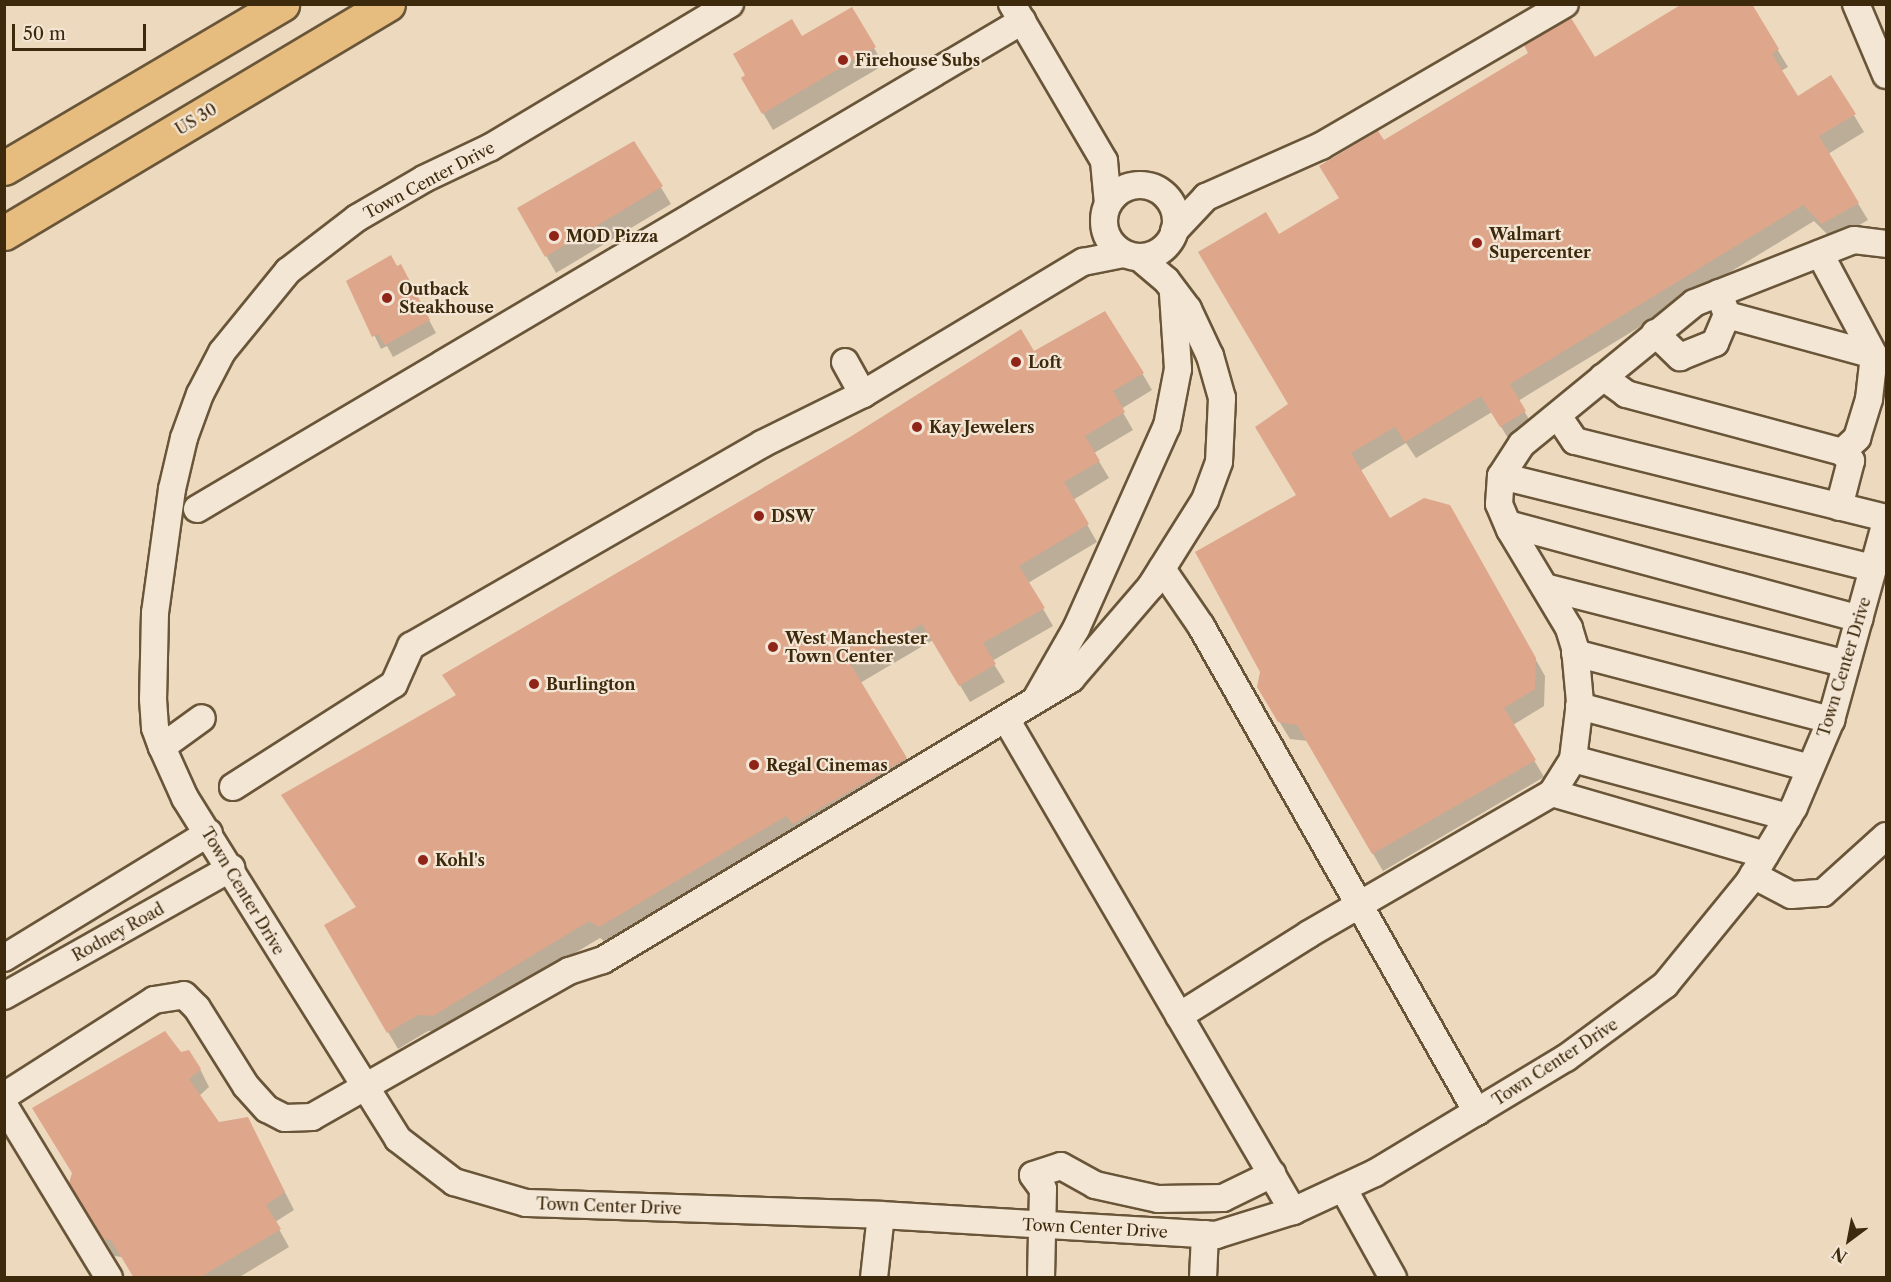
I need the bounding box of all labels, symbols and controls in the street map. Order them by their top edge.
scale bar [15,12,148,50]
text: 50 m [23,23,66,45]
place label: Firehouse Subs [855,50,980,70]
marker: Firehouse Subs [836,53,850,67]
street label: US 30 [172,99,220,139]
street label: Town Center Drive [360,137,498,223]
place label: Walmart Supercenter [1489,224,1591,262]
place label: MOD Pizza [566,226,658,246]
marker: MOD Pizza [547,229,561,243]
marker: Walmart Supercenter [1470,236,1484,250]
place label: Outback Steakhouse [399,279,494,317]
marker: Outback Steakhouse [380,291,394,305]
place label: Loft [1028,352,1062,372]
marker: Loft [1009,355,1023,369]
place label: Kay Jewelers [929,417,1035,437]
marker: Kay Jewelers [910,420,924,434]
place label: DSW [771,506,814,526]
marker: DSW [752,509,766,523]
street label: Town Center Drive [1814,594,1874,740]
place label: West Manchester Town Center [785,628,928,666]
marker: West Manchester Town Center [766,640,780,654]
place label: Burlington [546,674,635,694]
marker: Burlington [527,677,541,691]
place label: Regal Cinemas [766,755,888,775]
marker: Regal Cinemas [747,758,761,772]
street label: Town Center Drive [197,824,289,958]
place label: Kohl's [435,850,485,870]
marker: Kohl's [416,853,430,867]
street label: Rodney Road [69,899,167,965]
street label: Town Center Drive [1489,1014,1621,1110]
street label: Town Center Drive [536,1194,682,1218]
north arrow [1819,1210,1879,1270]
street label: Town Center Drive [1022,1215,1168,1241]
text: N [1828,1243,1851,1267]

